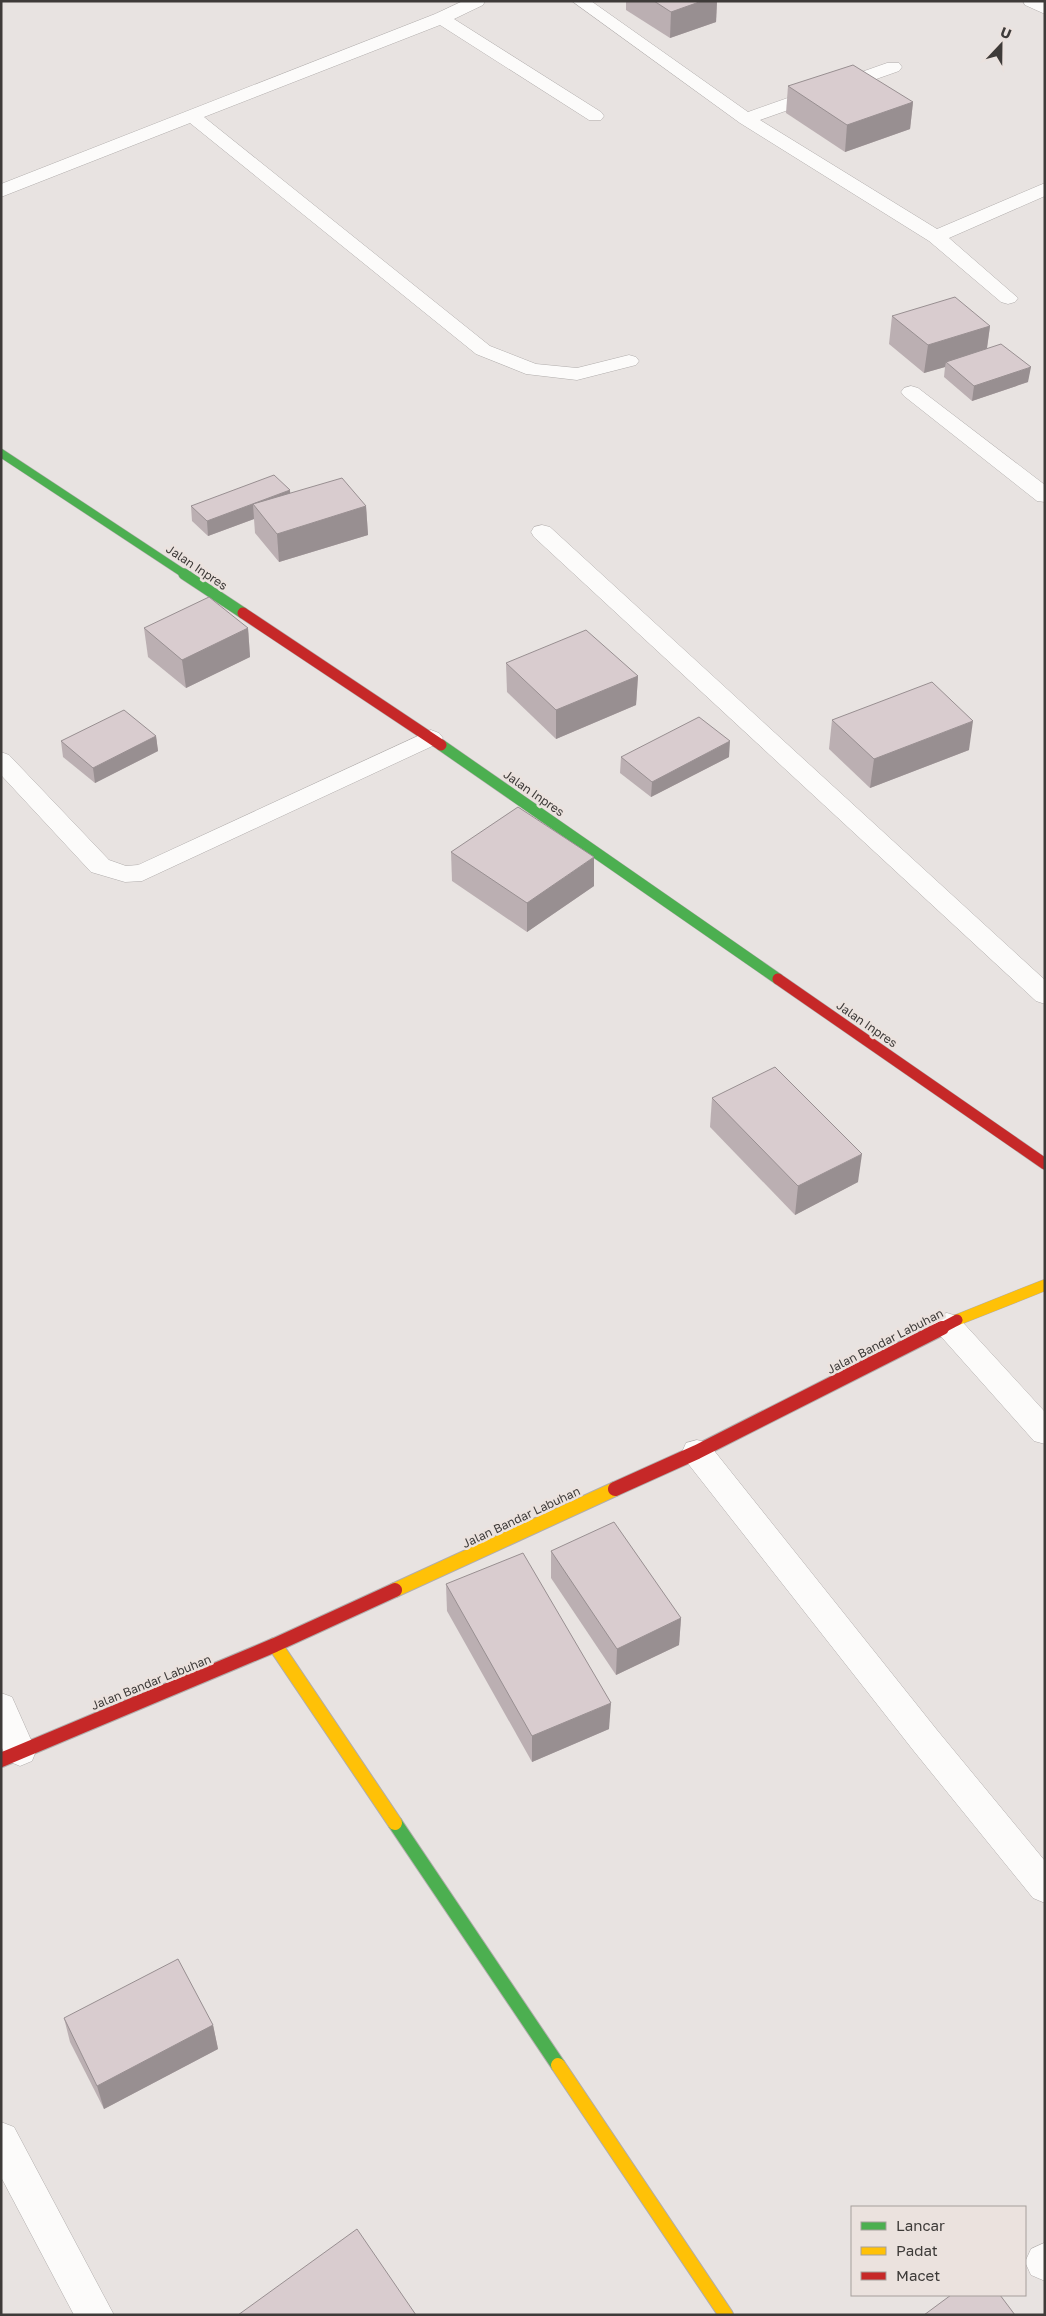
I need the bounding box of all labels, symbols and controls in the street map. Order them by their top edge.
north arrow [976,20,1026,70]
text: U [998,23,1014,42]
street label: Jalan Inpres [163,541,231,593]
street label: Jalan Inpres [501,767,567,819]
street label: Jalan Inpres [834,998,900,1050]
street label: Jalan Bandar Labuhan [824,1305,946,1377]
street label: Jalan Bandar Labuhan [460,1483,582,1551]
street label: Jalan Bandar Labuhan [89,1651,213,1713]
legend [851,2206,1026,2296]
text: Lancar [896,2216,945,2234]
text: Padat [896,2241,938,2259]
text: Macet [896,2266,940,2284]

